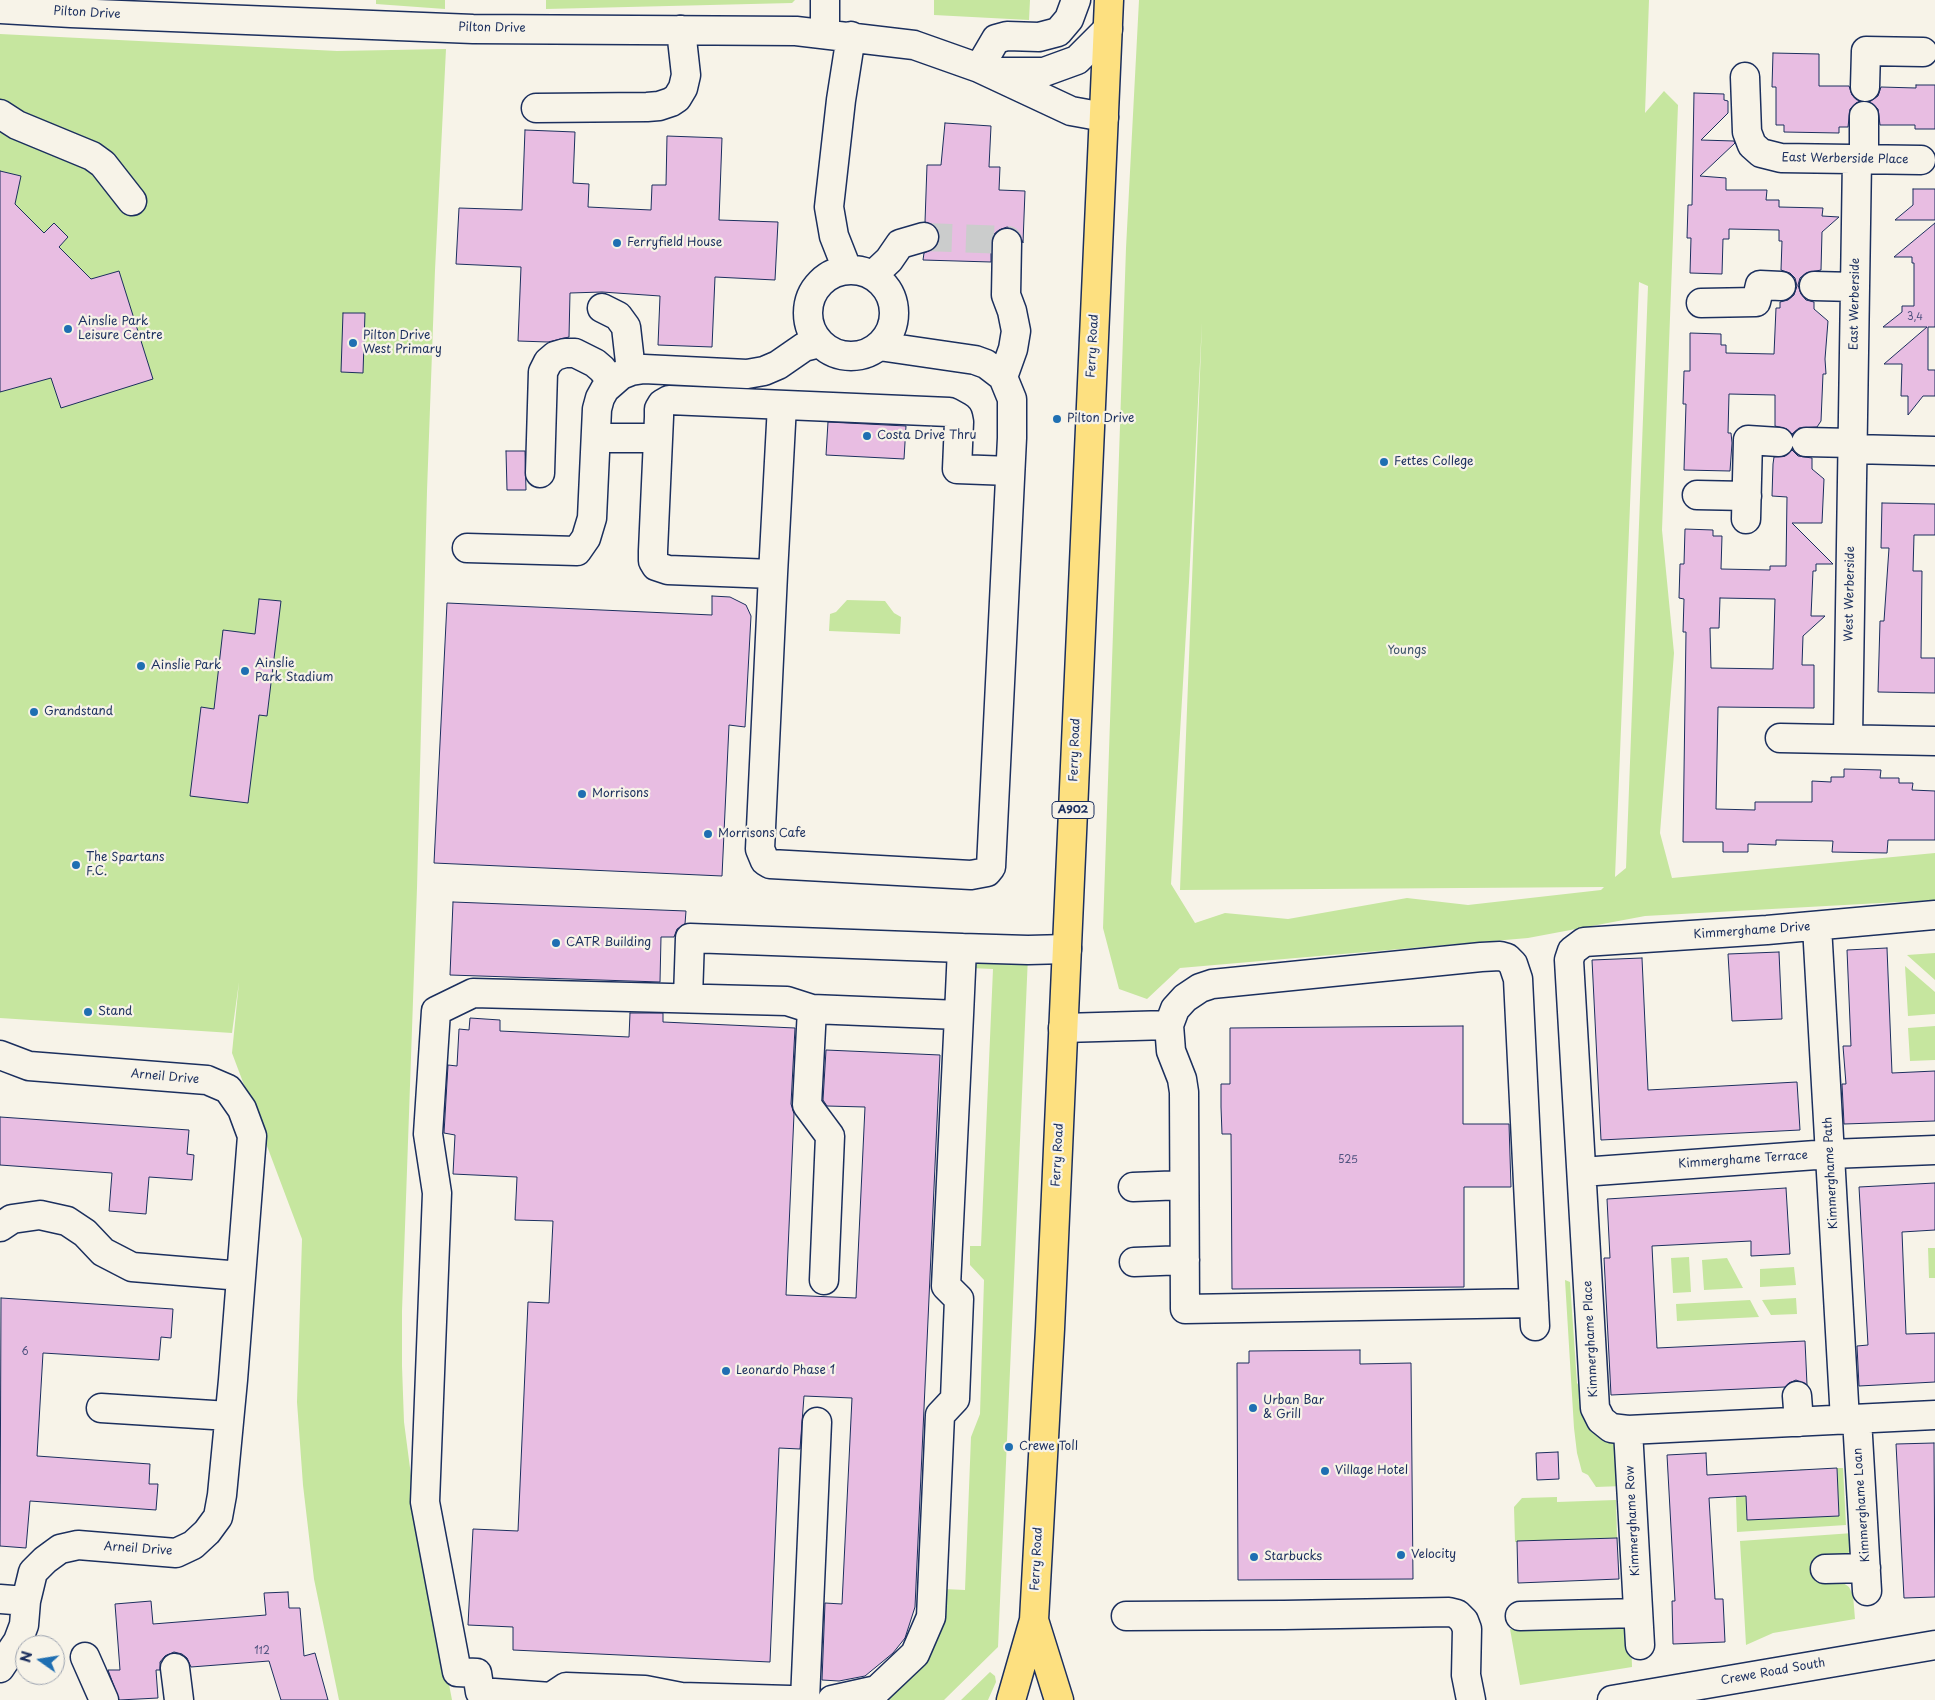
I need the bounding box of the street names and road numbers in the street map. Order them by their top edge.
street label: Pilton Drive [53,4,121,22]
street label: Pilton Drive [458,20,526,36]
street label: East Werberside Place [1781,151,1909,167]
street label: East Werberside [1847,258,1863,350]
street label: Ferry Road [1084,314,1102,378]
street label: West Werberside [1842,546,1858,642]
street label: Ferry Road [1067,718,1083,782]
road number: A902 [1052,802,1094,818]
street label: Kimmerghame Drive [1693,920,1811,942]
street label: Arneil Drive [130,1067,200,1087]
street label: Kimmerghame Path [1821,1117,1841,1229]
street label: Ferry Road [1049,1123,1067,1187]
street label: Kimmerghame Terrace [1678,1148,1808,1172]
street label: Kimmerghame Place [1581,1280,1601,1398]
street label: Kimmerghame Loan [1851,1447,1873,1563]
street label: Kimmerghame Row [1623,1465,1643,1577]
street label: Ferry Road [1028,1527,1046,1591]
street label: Arneil Drive [103,1539,173,1559]
street label: Crewe Road South [1720,1656,1826,1688]

